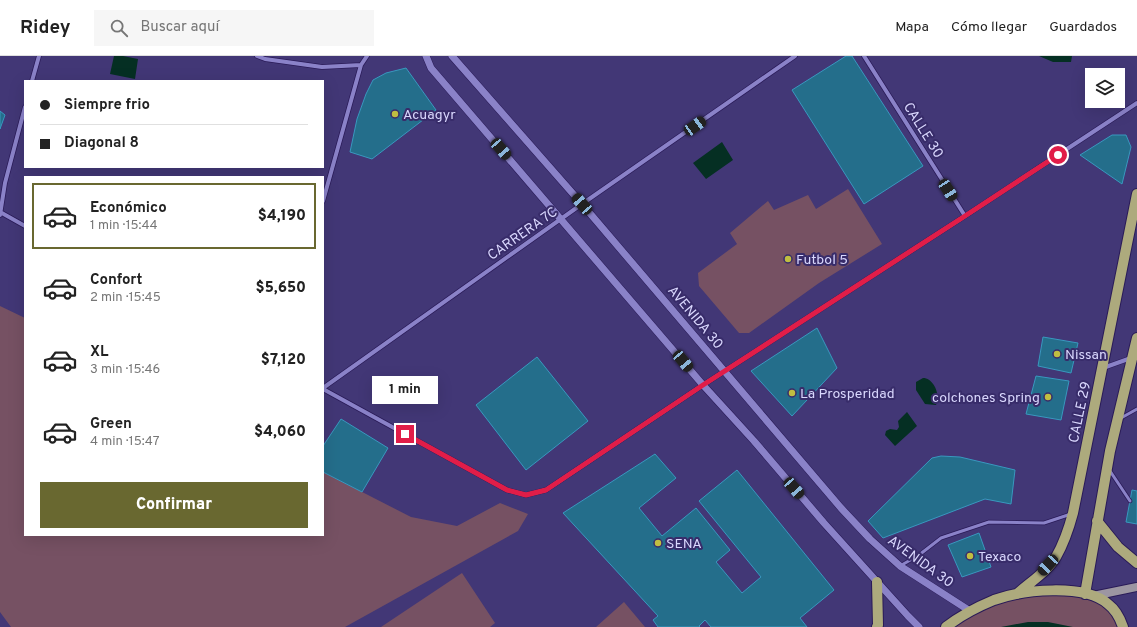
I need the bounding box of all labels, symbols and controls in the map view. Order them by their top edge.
search box [94,10,374,46]
text: Ridey [20,16,70,40]
icon: search [108,17,130,39]
text: Buscar aquí [140,18,219,37]
text: Mapa [895,19,929,36]
text: Cómo llegar [951,19,1027,36]
text: Guardados [1049,19,1117,36]
map controls [1085,68,1125,108]
button: layers [1085,68,1125,108]
text: Siempre frio [64,96,150,115]
street label: CALLE 30 [899,100,947,162]
place label: Acuagyr [403,107,456,124]
marker: Acuagyr [390,109,400,119]
car [682,114,708,138]
text: Diagonal 8 [64,134,139,153]
car [489,136,513,162]
route start [1049,146,1067,164]
car [936,177,960,203]
car [570,191,594,217]
icon: car [42,198,78,234]
text: Económico [90,199,167,218]
street label: CARRERA 7C [485,204,561,265]
text: $4,190 [258,207,306,226]
text: 1 min · 15:44 [90,218,158,234]
place label: Futbol 5 [796,252,848,269]
marker: Futbol 5 [783,254,793,264]
icon: car [42,270,78,306]
text: Confort [90,271,142,290]
text: $5,650 [256,279,306,298]
street label: AVENIDA 30 [663,283,726,353]
text: 2 min · 15:45 [90,290,161,306]
icon: car [42,342,78,378]
text: XL [90,343,108,362]
place label: Nissan [1065,347,1107,364]
car [671,348,695,374]
marker: Nissan [1052,349,1062,359]
text: $7,120 [261,351,306,370]
text: 3 min · 15:46 [90,362,160,378]
callout: 1 min [372,376,438,404]
street label: CALLE 29 [1066,380,1095,445]
text: 1 min [389,382,421,398]
place label: La Prosperidad [800,386,895,403]
marker: La Prosperidad [787,388,797,398]
place label: colchones Spring [932,390,1040,407]
marker: colchones Spring [1043,392,1053,402]
icon: car [42,414,78,450]
text: Green [90,415,132,434]
text: $4,060 [254,423,306,442]
route end [396,425,414,443]
text: 4 min · 15:47 [90,434,159,450]
car [782,475,806,501]
button: Confirmar [40,482,308,528]
street label: AVENIDA 30 [884,533,957,592]
place label: SENA [666,536,702,553]
marker: SENA [653,538,663,548]
place label: Texaco [978,549,1022,566]
marker: Texaco [965,551,975,561]
car [1035,552,1061,578]

